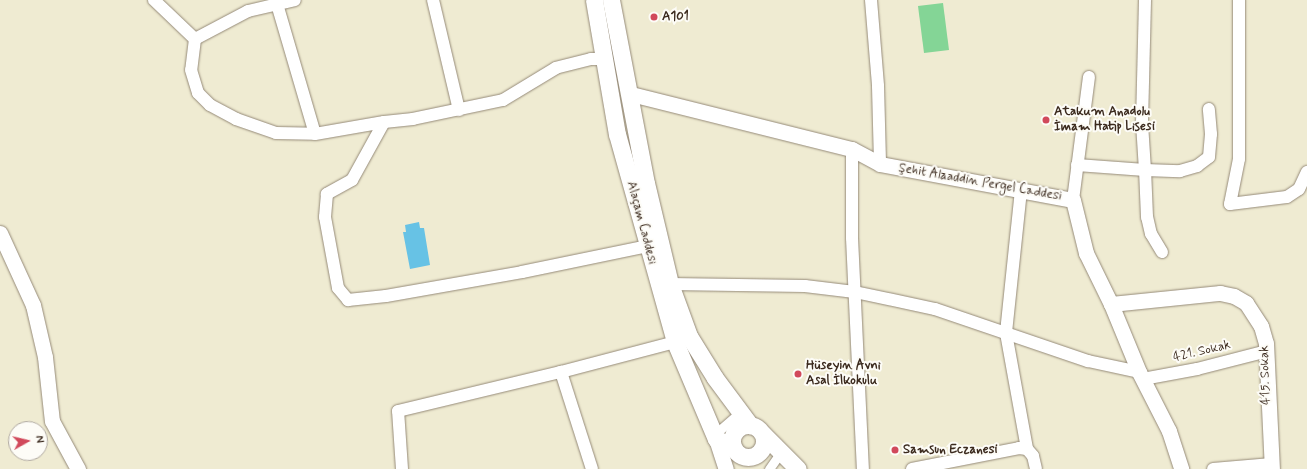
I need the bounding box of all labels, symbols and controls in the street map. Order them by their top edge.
place label: A101 [662,9,689,25]
marker: A101 [649,12,659,22]
place label: Atakum Anadolu İmam Hatip Lisesi [1054,105,1156,136]
marker: Atakum Anadolu İmam Hatip Lisesi [1041,115,1051,125]
street label: Şehit Alaaddin Pergel Caddesi [897,161,1063,205]
street label: Alaçam Caddesi [622,178,660,268]
street label: 421. Sokak [1172,338,1232,366]
street label: 415. Sokak [1257,345,1275,405]
place label: Hüseyin Avni Asal İlkokulu [806,359,880,390]
marker: Hüseyin Avni Asal İlkokulu [793,369,803,379]
north arrow [8,421,48,461]
text: N [31,435,46,444]
place label: Samsun Eczanesi [903,442,1001,458]
marker: Samsun Eczanesi [890,445,900,455]

